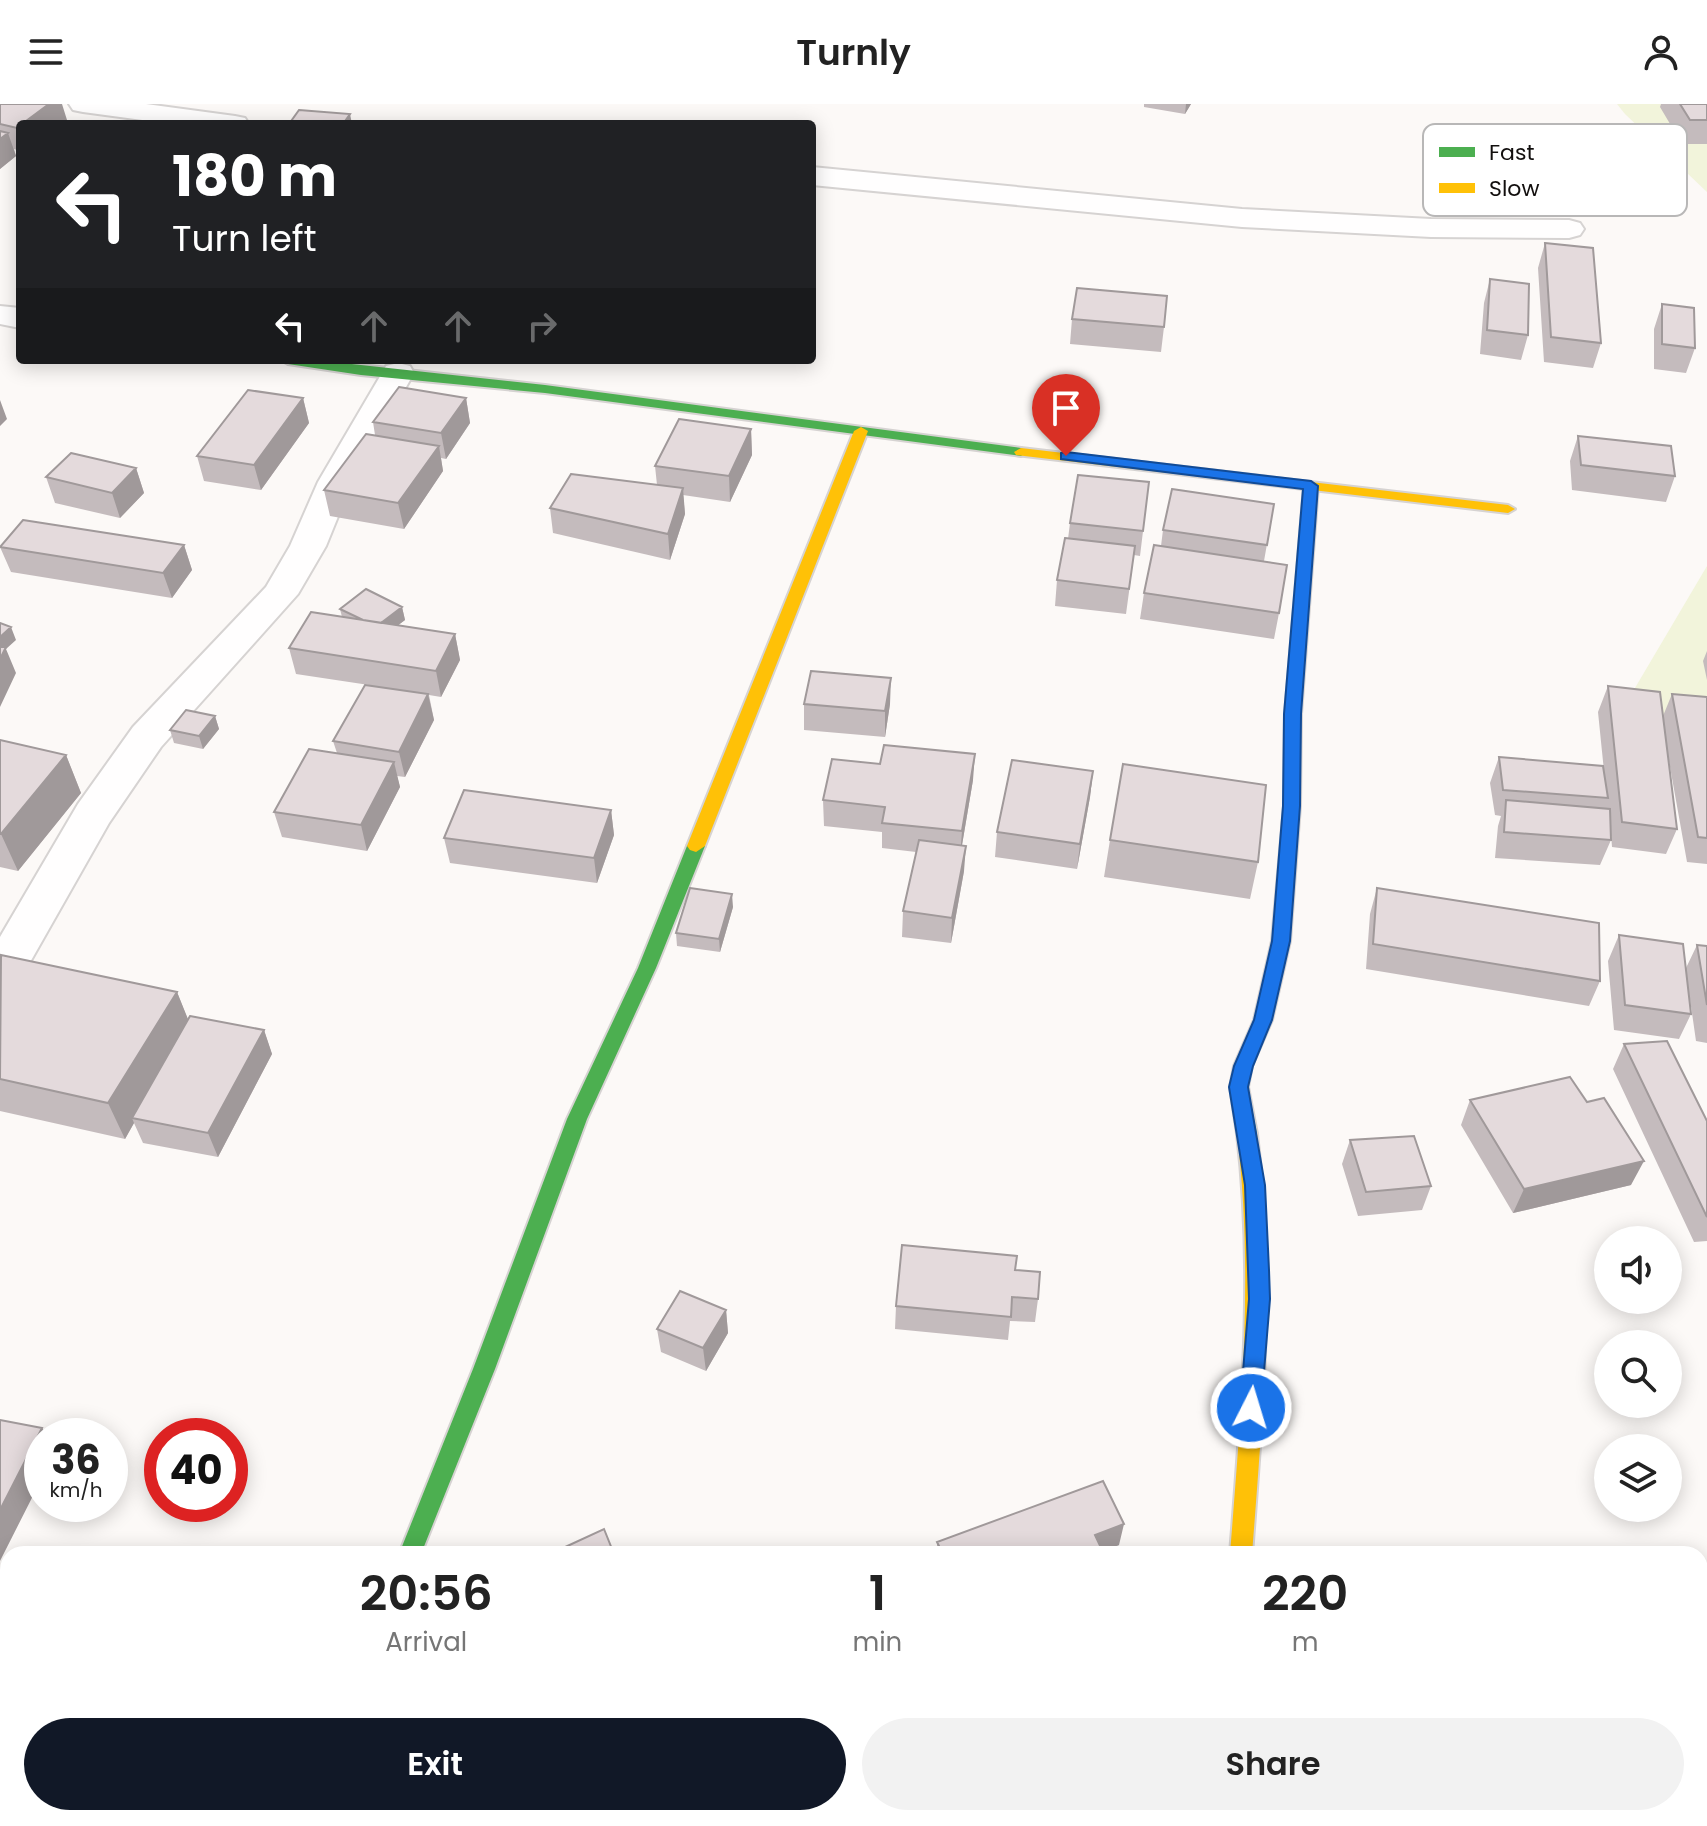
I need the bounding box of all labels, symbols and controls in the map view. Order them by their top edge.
text: Turnly [796,27,911,78]
icon: menu [24,30,68,74]
icon: person [1639,30,1683,74]
legend [1423,124,1687,216]
text: 180 m [172,137,337,216]
text: Fast [1489,137,1534,168]
icon: left [40,152,144,256]
text: Slow [1489,173,1539,204]
text: Turn left [172,213,317,264]
icon: left [268,304,312,348]
icon: ahead [352,304,396,348]
icon: ahead [436,304,480,348]
icon: right [520,304,564,348]
pin [1032,374,1100,456]
icon: arrive [1044,386,1088,430]
map controls [1594,1226,1682,1522]
button: sound [1594,1226,1682,1314]
button: search [1594,1330,1682,1418]
position arrow [1209,1366,1293,1450]
speed limit sign: 40 [144,1418,248,1522]
text: 36 [51,1432,101,1488]
button: layers [1594,1434,1682,1522]
text: km/h [49,1476,103,1504]
text: 20:56 [360,1560,493,1627]
text: 1 [869,1560,886,1627]
text: 220 [1262,1560,1348,1627]
text: Arrival [385,1624,467,1660]
text: min [852,1624,902,1660]
text: m [1292,1624,1319,1660]
button: Exit [24,1718,846,1810]
button: Share [862,1718,1684,1810]

